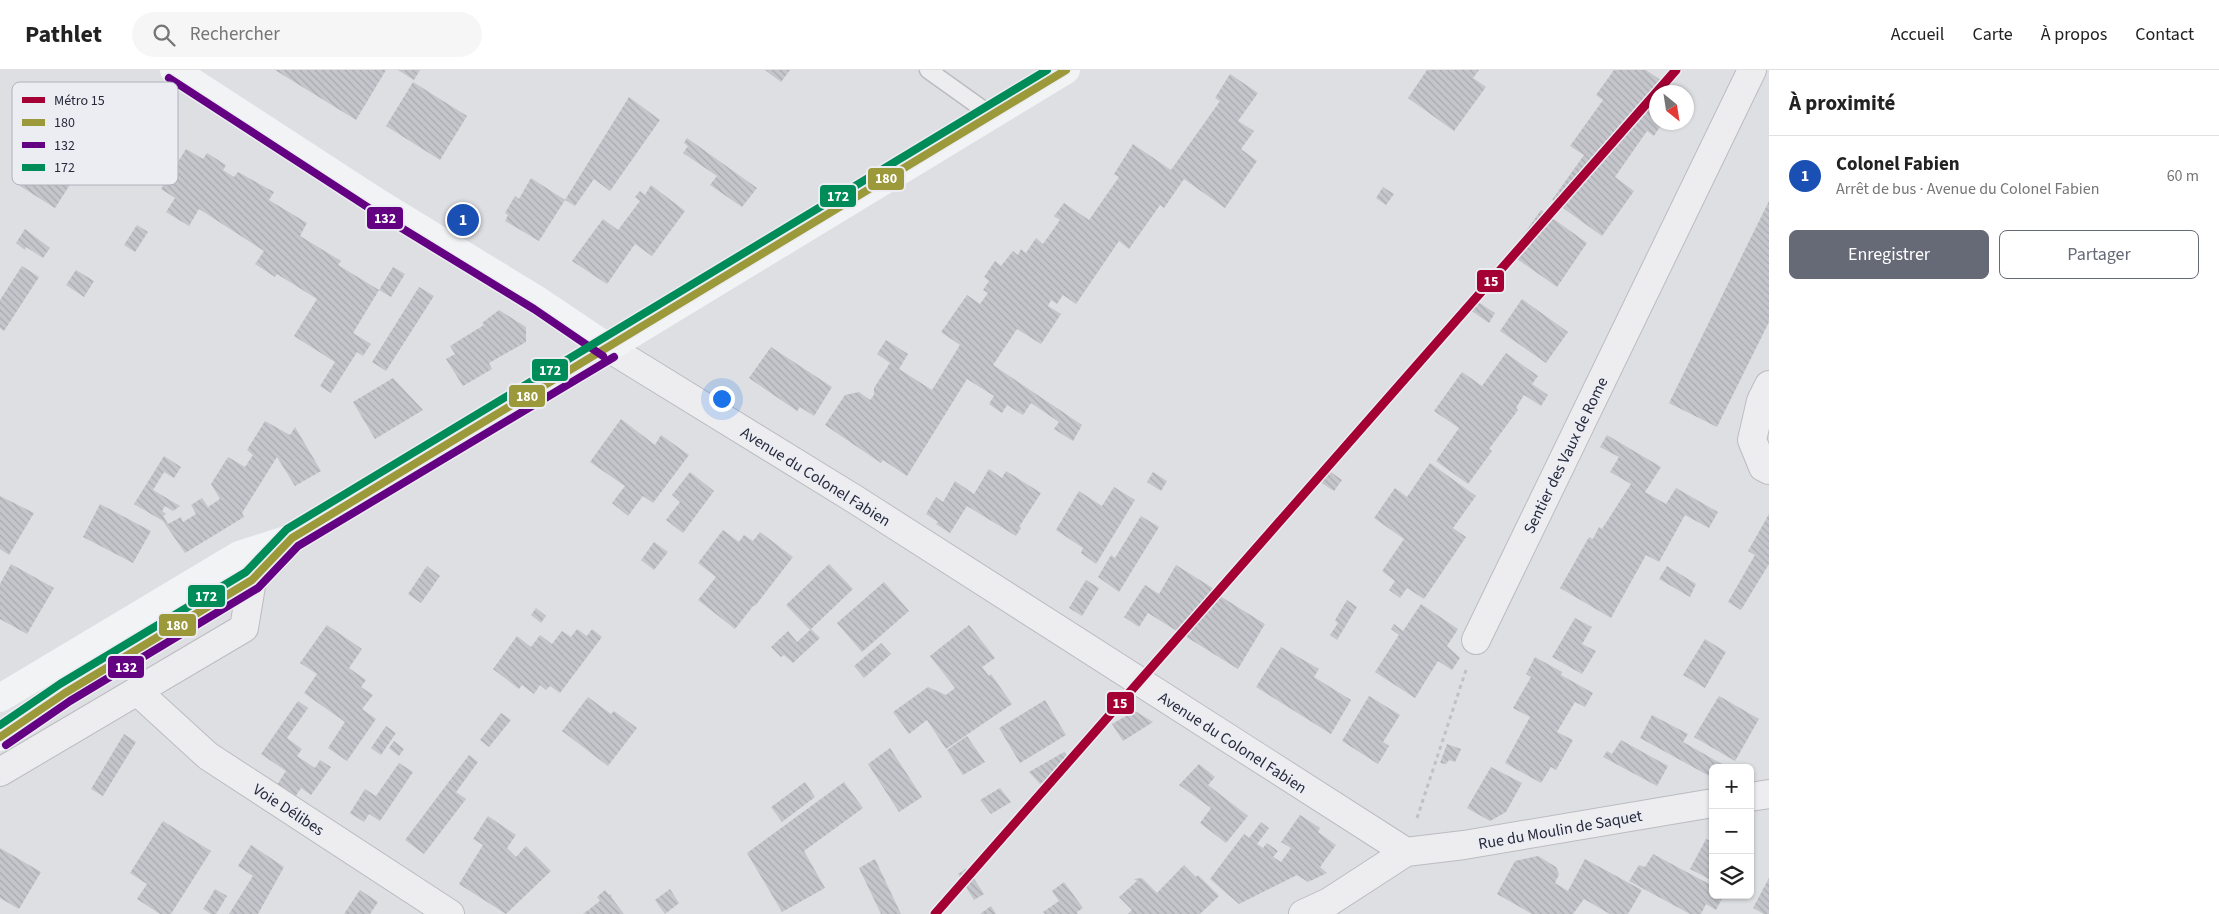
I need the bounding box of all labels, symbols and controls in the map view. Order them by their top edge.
search box [132,12,482,57]
text: Pathlet [25,17,102,52]
icon: search [150,21,178,49]
text: Rechercher [190,21,280,48]
text: Accueil [1891,22,1944,47]
text: Carte [1972,22,2013,47]
text: À propos [2041,22,2107,47]
text: Contact [2135,22,2194,47]
legend [12,82,178,185]
north arrow [1649,85,1694,130]
text: À proximité [1789,88,1895,118]
text: Métro 15 [54,91,105,111]
text: 180 [54,113,75,133]
text: 132 [54,136,75,156]
text: Colonel Fabien [1836,151,1960,178]
text: 172 [54,158,75,178]
text: 1 [1801,165,1809,187]
text: 60 m [2167,165,2199,187]
line badge: 180 [867,167,905,191]
text: 180 [875,169,897,189]
text: Arrêt de bus · Avenue du Colonel Fabien [1836,178,2099,200]
line badge: 172 [819,184,857,208]
text: 172 [827,187,849,207]
pin: 1 [447,201,479,239]
line badge: 132 [366,206,404,230]
text: 132 [374,209,396,229]
button: Enregistrer [1789,230,1989,279]
button: Partager [1999,230,2199,279]
line badge: 15 [1476,269,1505,293]
text: 15 [1484,272,1498,292]
line badge: 172 [531,358,569,382]
text: 172 [539,361,561,381]
street label: Sentier des Vaux de Rome [1518,373,1613,537]
line badge: 180 [508,384,546,408]
your location [709,386,735,412]
text: 180 [516,387,538,407]
street label: Avenue du Colonel Fabien [736,422,895,532]
line badge: 172 [187,584,226,608]
text: 172 [195,587,217,607]
line badge: 180 [158,613,197,637]
text: 180 [166,616,188,636]
line badge: 132 [107,655,145,679]
text: 132 [115,658,137,678]
street label: Avenue du Colonel Fabien [1154,687,1311,799]
line badge: 15 [1106,691,1135,715]
text: 15 [1113,694,1127,714]
map controls [1709,764,1754,899]
button: + [1709,764,1754,809]
street label: Voie Délibes [248,779,329,841]
street label: Rue du Moulin de Saquet [1476,805,1644,855]
button: − [1709,809,1754,854]
button: layers [1709,854,1754,899]

